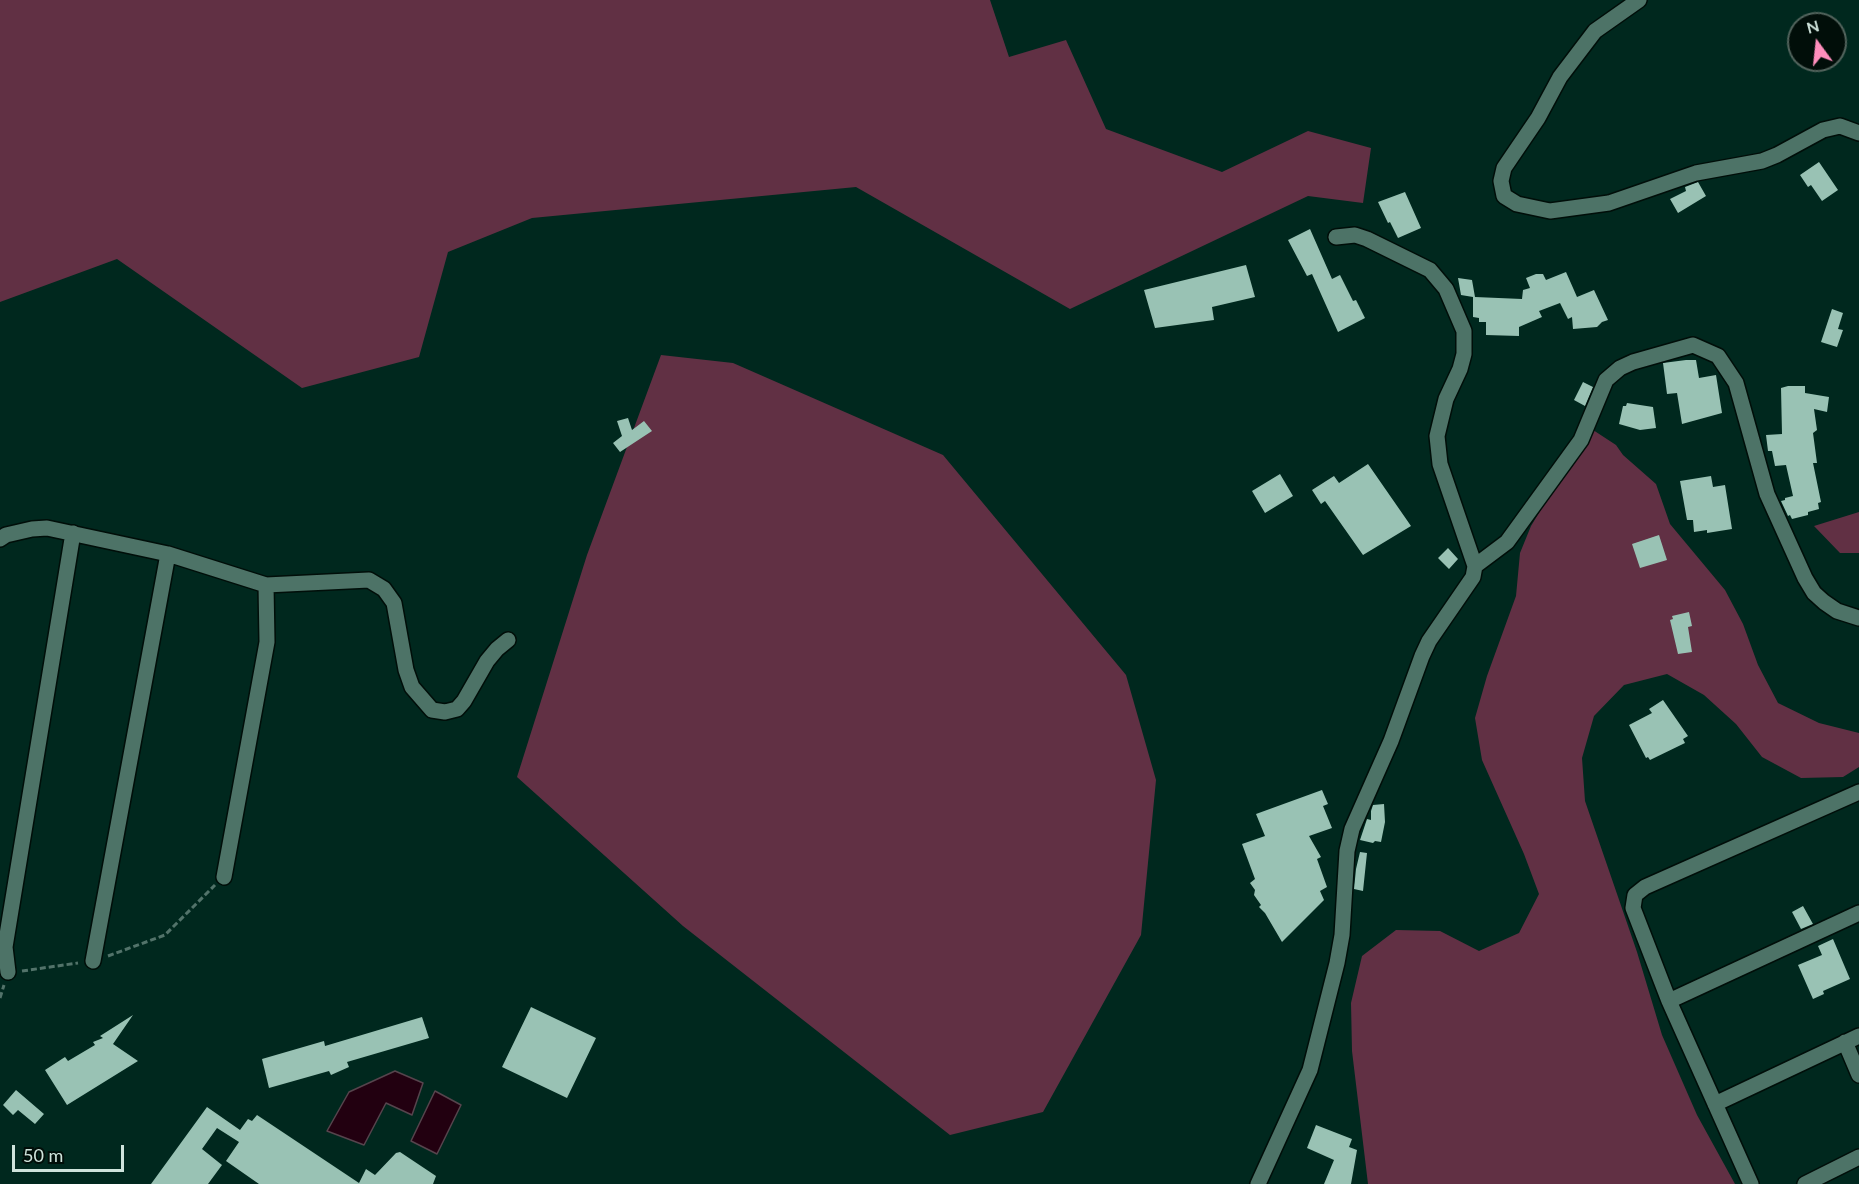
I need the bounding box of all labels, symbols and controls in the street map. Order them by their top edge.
north arrow [1787,12,1847,72]
text: N [1804,15,1821,37]
scale bar [15,1133,128,1171]
text: 50 m [23,1144,63,1166]

